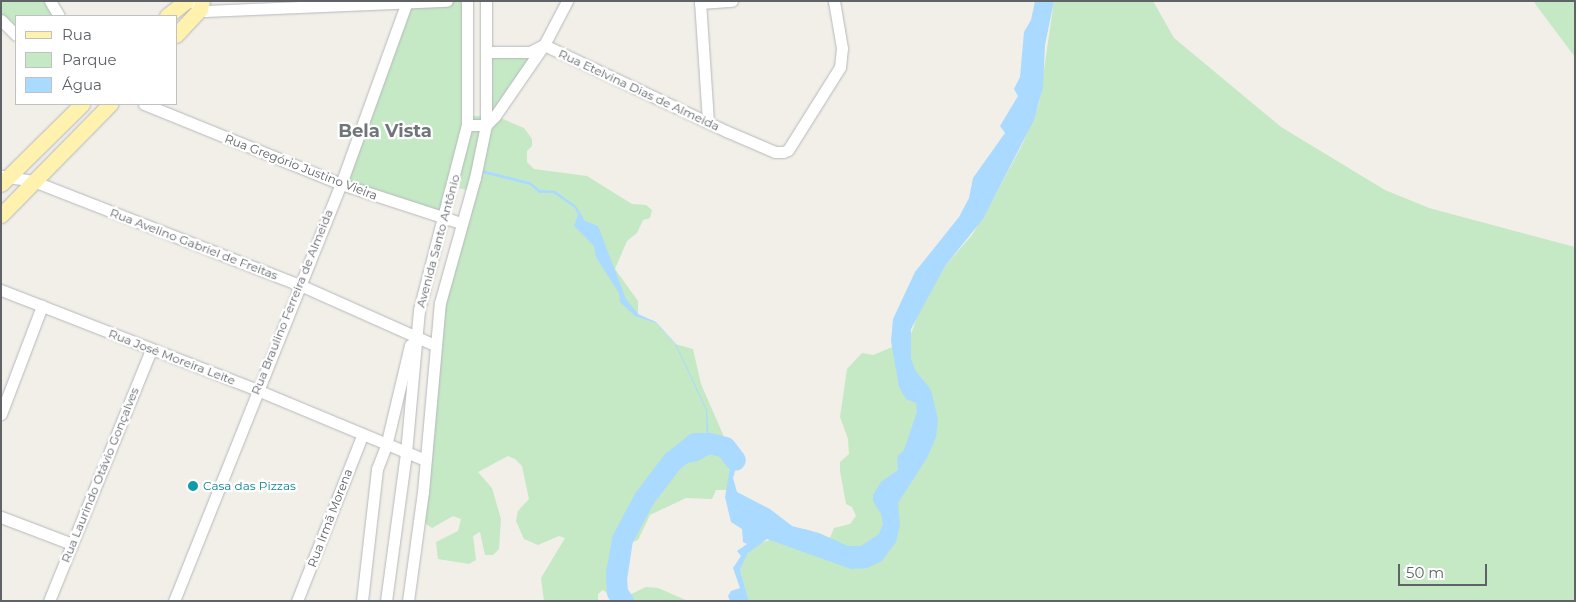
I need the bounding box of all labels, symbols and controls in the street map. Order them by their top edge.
legend [15,15,178,105]
text: Rua [62,25,92,44]
street label: Rua Etelvina Dias de Almeida [556,46,722,134]
text: Parque [62,50,117,69]
text: Água [62,75,102,94]
district label: Bela Vista [338,120,432,142]
street label: Rua Gregório Justino Vieira [223,131,379,203]
street label: Avenida Santo Antônio [413,173,463,309]
street label: Rua Avelino Gabriel de Freitas [108,205,280,283]
street label: Rua Braulino Ferreira de Almeida [248,207,336,397]
street label: Rua José Moreira Leite [107,326,237,388]
street label: Rua Laurindo Otávio Gonçalves [58,385,142,565]
street label: Rua Irmã Morena [305,467,355,569]
place label: Casa das Pizzas [203,479,296,493]
marker: Casa das Pizzas [187,480,199,492]
scale bar [1401,554,1490,586]
text: 50 m [1406,563,1444,582]

